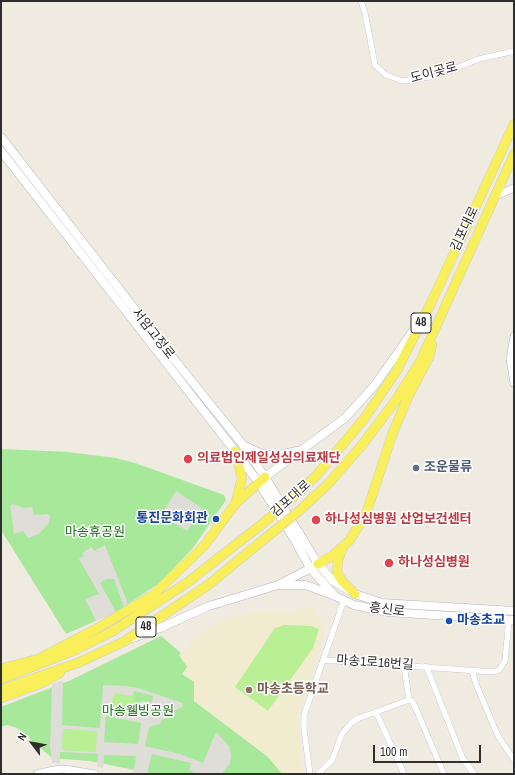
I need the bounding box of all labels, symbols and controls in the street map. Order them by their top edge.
street label: 도이곶로 [409,59,459,87]
street label: 김포대로 [448,204,482,254]
street label: 서암고정로 [128,306,178,362]
road number: 48 [411,313,431,333]
place label: 의료법인제일성심의료재단 [197,451,341,467]
marker: 의료법인제일성심의료재단 [182,453,194,465]
place label: 조운물류 [424,460,472,476]
marker: 조운물류 [411,463,421,473]
street label: 김포대로 [268,477,314,521]
place label: 통진문화회관 [136,511,208,527]
place label: 하나성심병원 산업보건센터 [325,512,471,528]
marker: 통진문화회관 [211,514,221,524]
marker: 하나성심병원 산업보건센터 [310,514,322,526]
park label: 마송휴공원 [65,525,125,541]
place label: 하나성심병원 [398,555,470,571]
marker: 하나성심병원 [383,557,395,569]
street label: 흥신로 [368,600,406,620]
place label: 마송초교 [457,613,505,629]
marker: 마송초교 [444,616,454,626]
road number: 48 [136,617,156,637]
street label: 마송1로16번길 [336,653,414,673]
place label: 마송초등학교 [257,682,329,698]
marker: 마송초등학교 [244,685,254,695]
park label: 마송웰빙공원 [102,704,174,720]
north arrow [12,723,52,763]
text: N [14,730,29,743]
scale bar [375,737,483,763]
text: 100 m [380,744,407,760]

